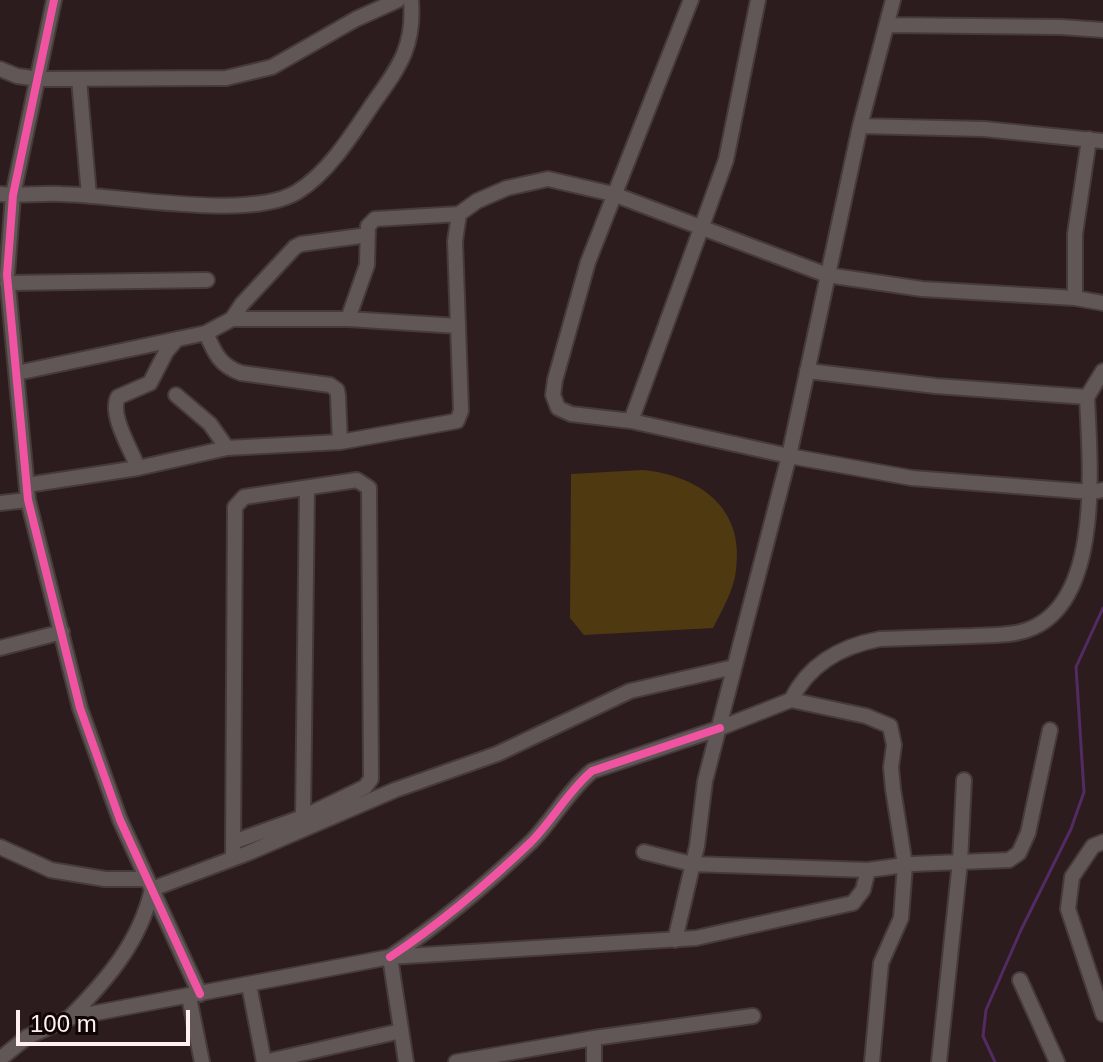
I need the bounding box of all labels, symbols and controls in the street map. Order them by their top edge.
scale bar [20,994,194,1044]
text: 100 m [30,1010,97,1037]

